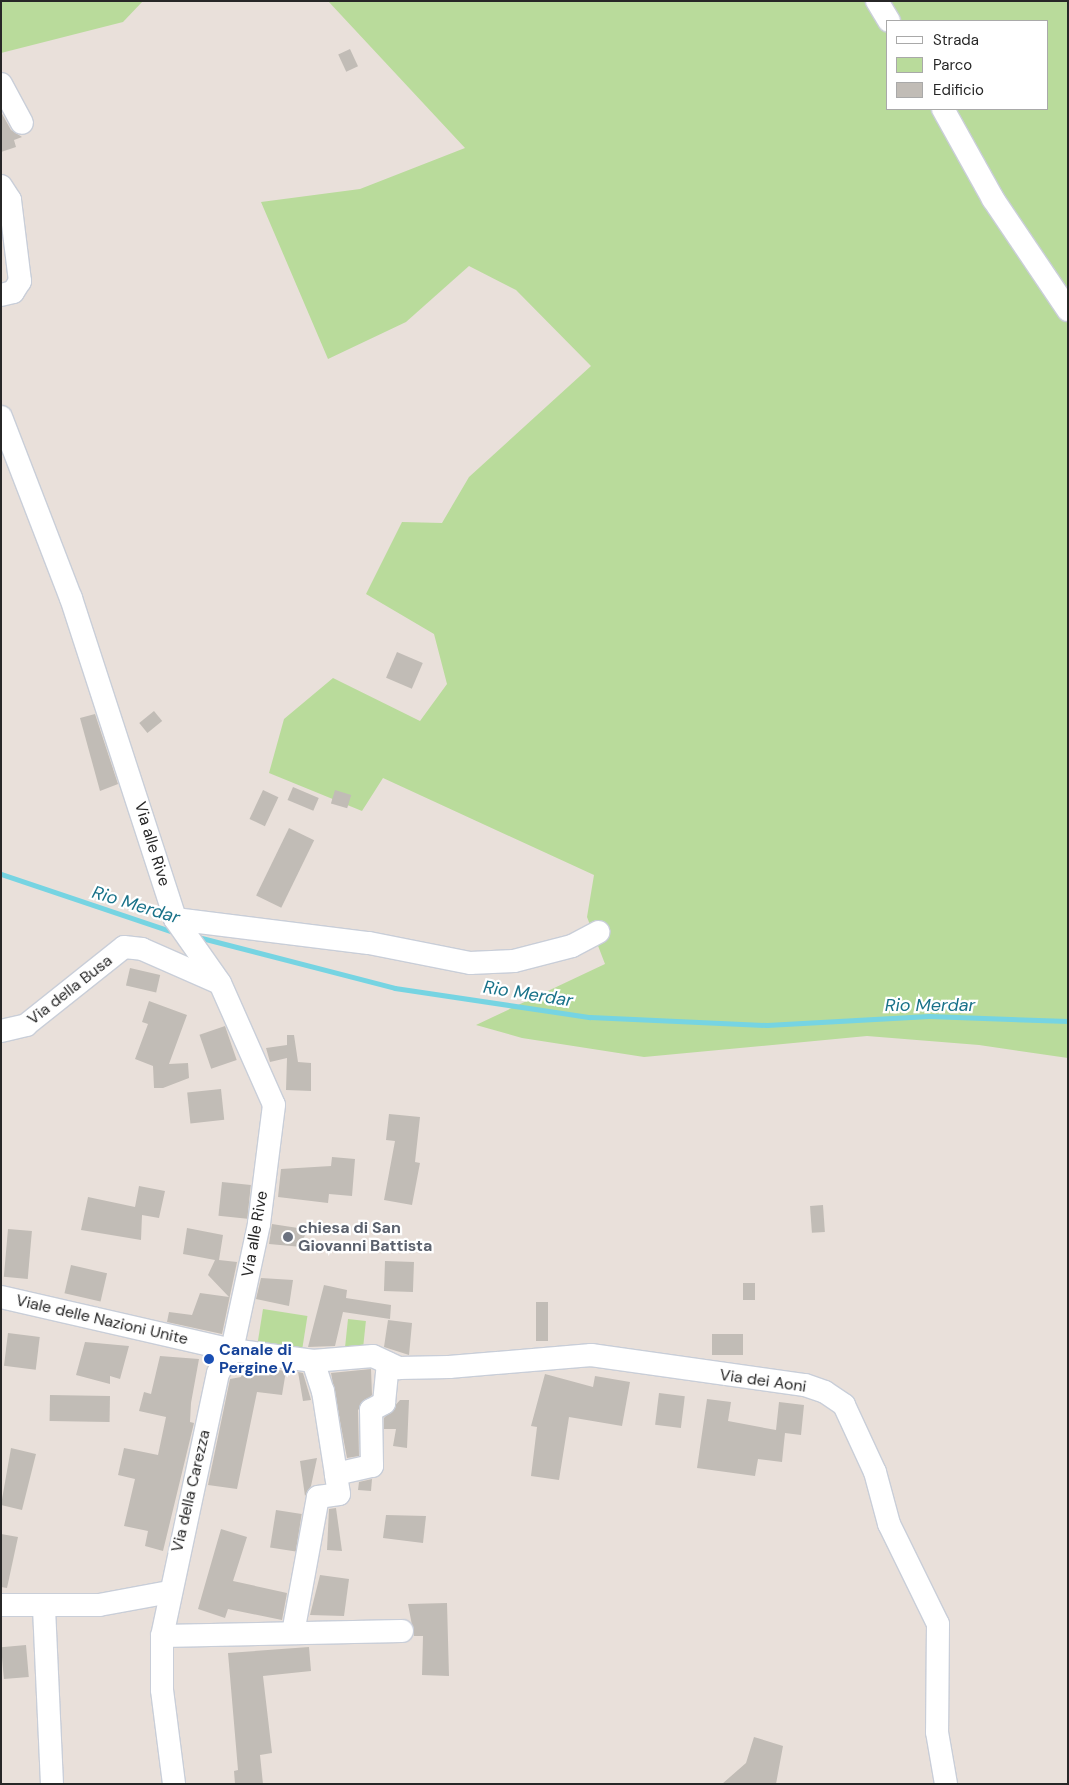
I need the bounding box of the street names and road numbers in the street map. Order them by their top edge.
street label: Via alle Rive [130,800,174,888]
street label: Via della Busa [24,951,116,1029]
street label: Via alle Rive [238,1189,272,1279]
street label: Viale delle Nazioni Unite [14,1291,190,1349]
street label: Via dei Aoni [718,1365,808,1397]
street label: Via della Carezza [168,1428,214,1554]

